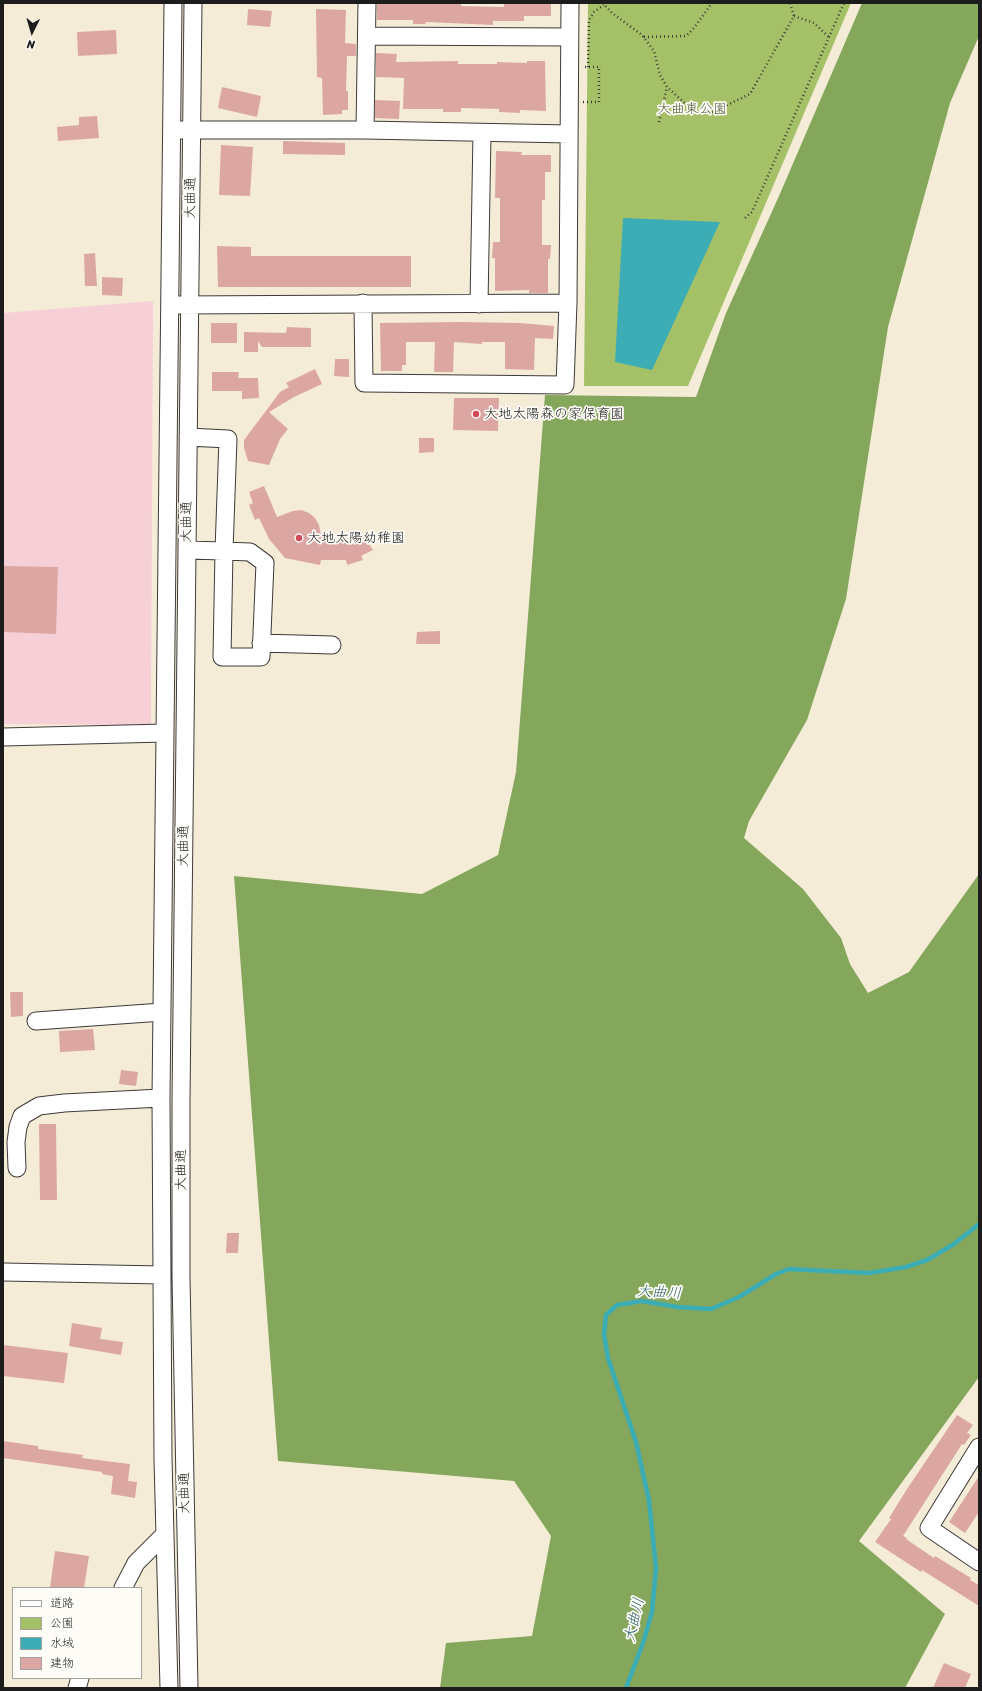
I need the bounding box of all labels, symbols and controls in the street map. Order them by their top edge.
north arrow [12,12,52,52]
text: N [26,35,36,54]
park label: 大曲東公園 [657,101,727,117]
street label: 大曲通 [182,177,200,219]
place label: 大地太陽森の家保育園 [484,406,624,422]
marker: 大地太陽森の家保育園 [471,409,481,419]
street label: 大曲通 [178,501,196,543]
place label: 大地太陽幼稚園 [307,530,405,546]
marker: 大地太陽幼稚園 [294,533,304,543]
street label: 大曲通 [175,825,193,867]
street label: 大曲通 [173,1149,189,1191]
water label: 大曲川 [636,1283,682,1303]
street label: 大曲通 [176,1472,194,1514]
legend [12,1587,142,1679]
text: 道路 [50,1592,74,1614]
water label: 大曲川 [621,1596,649,1644]
text: 公園 [50,1612,74,1634]
text: 水域 [50,1632,74,1654]
text: 建物 [50,1652,74,1674]

